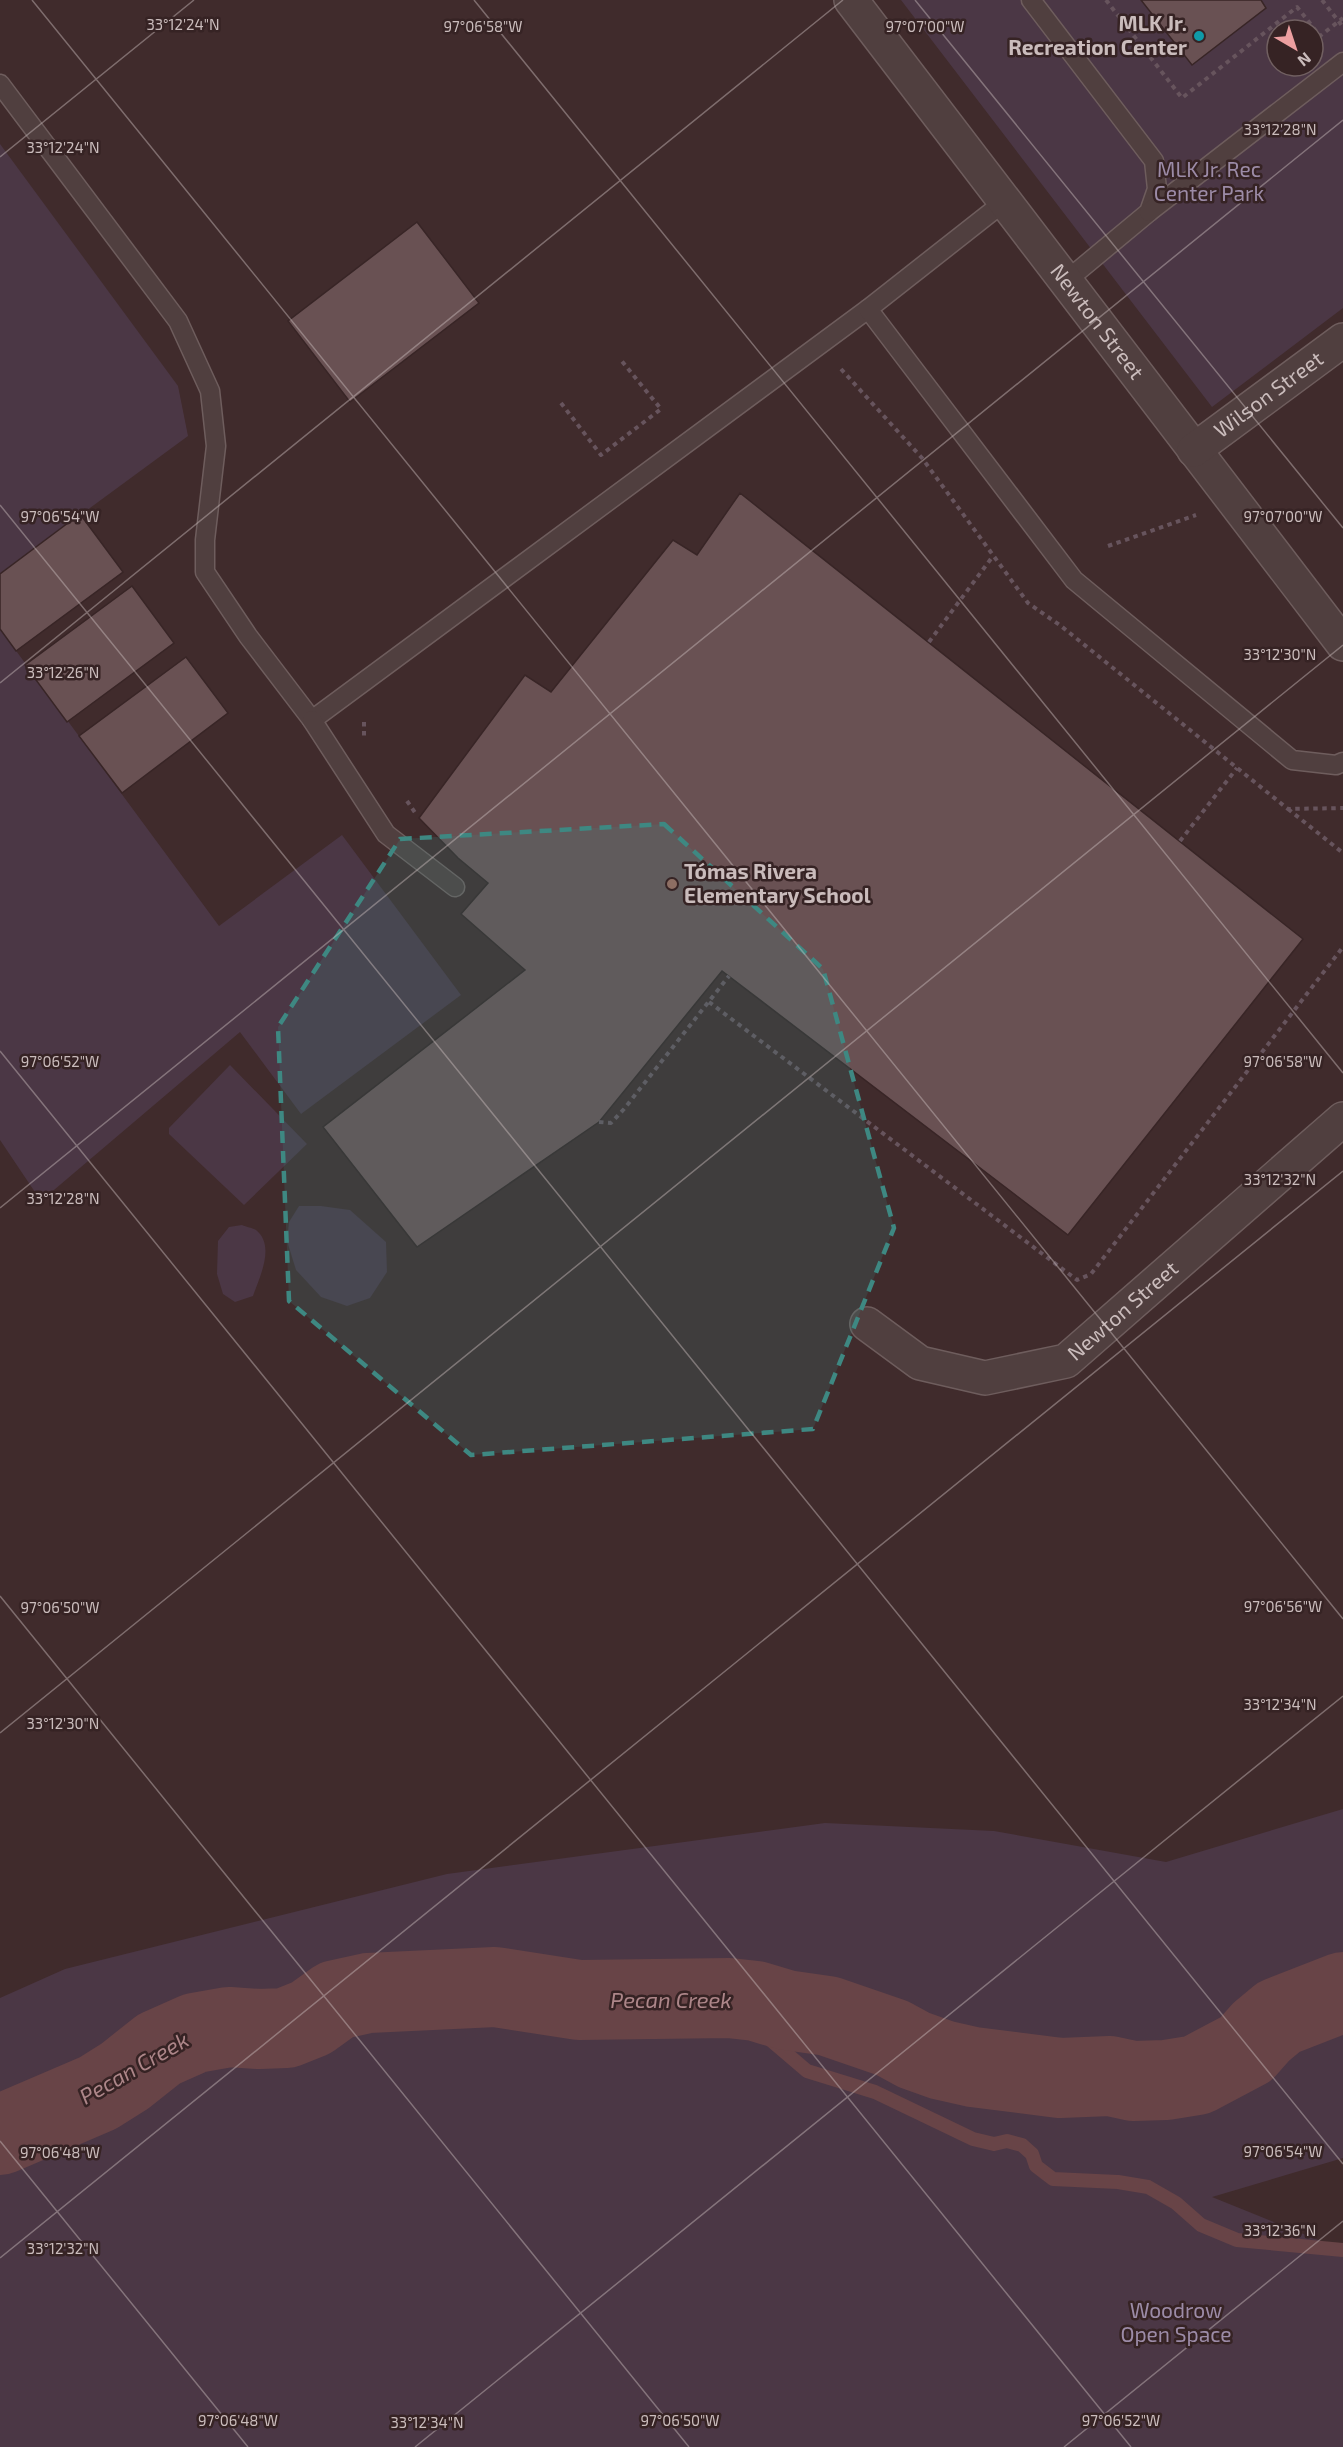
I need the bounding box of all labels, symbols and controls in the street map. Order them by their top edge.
place label: MLK Jr. Recreation Center [1008,10,1187,59]
text: 33°12'24"N [146,15,220,33]
text: 97°06'58"W [443,17,523,35]
text: 97°07'00"W [885,17,965,35]
north arrow [1265,18,1325,78]
marker: MLK Jr. Recreation Center [1192,29,1206,43]
text: N [1294,49,1315,71]
text: 33°12'28"N [1243,120,1317,138]
text: 33°12'24"N [26,138,100,156]
park label: MLK Jr. Rec Center Park [1154,156,1264,205]
street label: Newton Street [1046,258,1150,384]
street label: Wilson Street [1208,345,1327,442]
text: 97°06'54"W [20,507,100,525]
text: 97°07'00"W [1243,507,1323,525]
text: 33°12'30"N [1244,645,1316,663]
text: 33°12'26"N [27,663,99,681]
place label: Tómas Rivera Elementary School [684,858,871,908]
marker: Tómas Rivera Elementary School [665,877,679,891]
text: 97°06'52"W [21,1052,99,1070]
text: 97°06'58"W [1243,1052,1323,1070]
text: 33°12'32"N [1244,1170,1316,1188]
text: 33°12'28"N [26,1189,100,1207]
street label: Newton Street [1062,1255,1182,1365]
text: 97°06'56"W [1244,1597,1322,1615]
text: 97°06'50"W [20,1598,100,1616]
text: 33°12'34"N [1243,1695,1317,1713]
text: 33°12'30"N [27,1714,99,1732]
water label: Pecan Creek [610,1986,732,2012]
water label: Pecan Creek [74,2025,193,2109]
text: 97°06'54"W [1243,2142,1323,2160]
text: 97°06'48"W [20,2143,100,2161]
text: 33°12'36"N [1244,2221,1316,2239]
text: 33°12'32"N [27,2239,99,2257]
park label: Woodrow Open Space [1120,2297,1232,2346]
text: 97°06'48"W [198,2411,278,2429]
text: 97°06'50"W [640,2411,720,2429]
text: 97°06'52"W [1082,2411,1160,2429]
text: 33°12'34"N [390,2413,464,2431]

